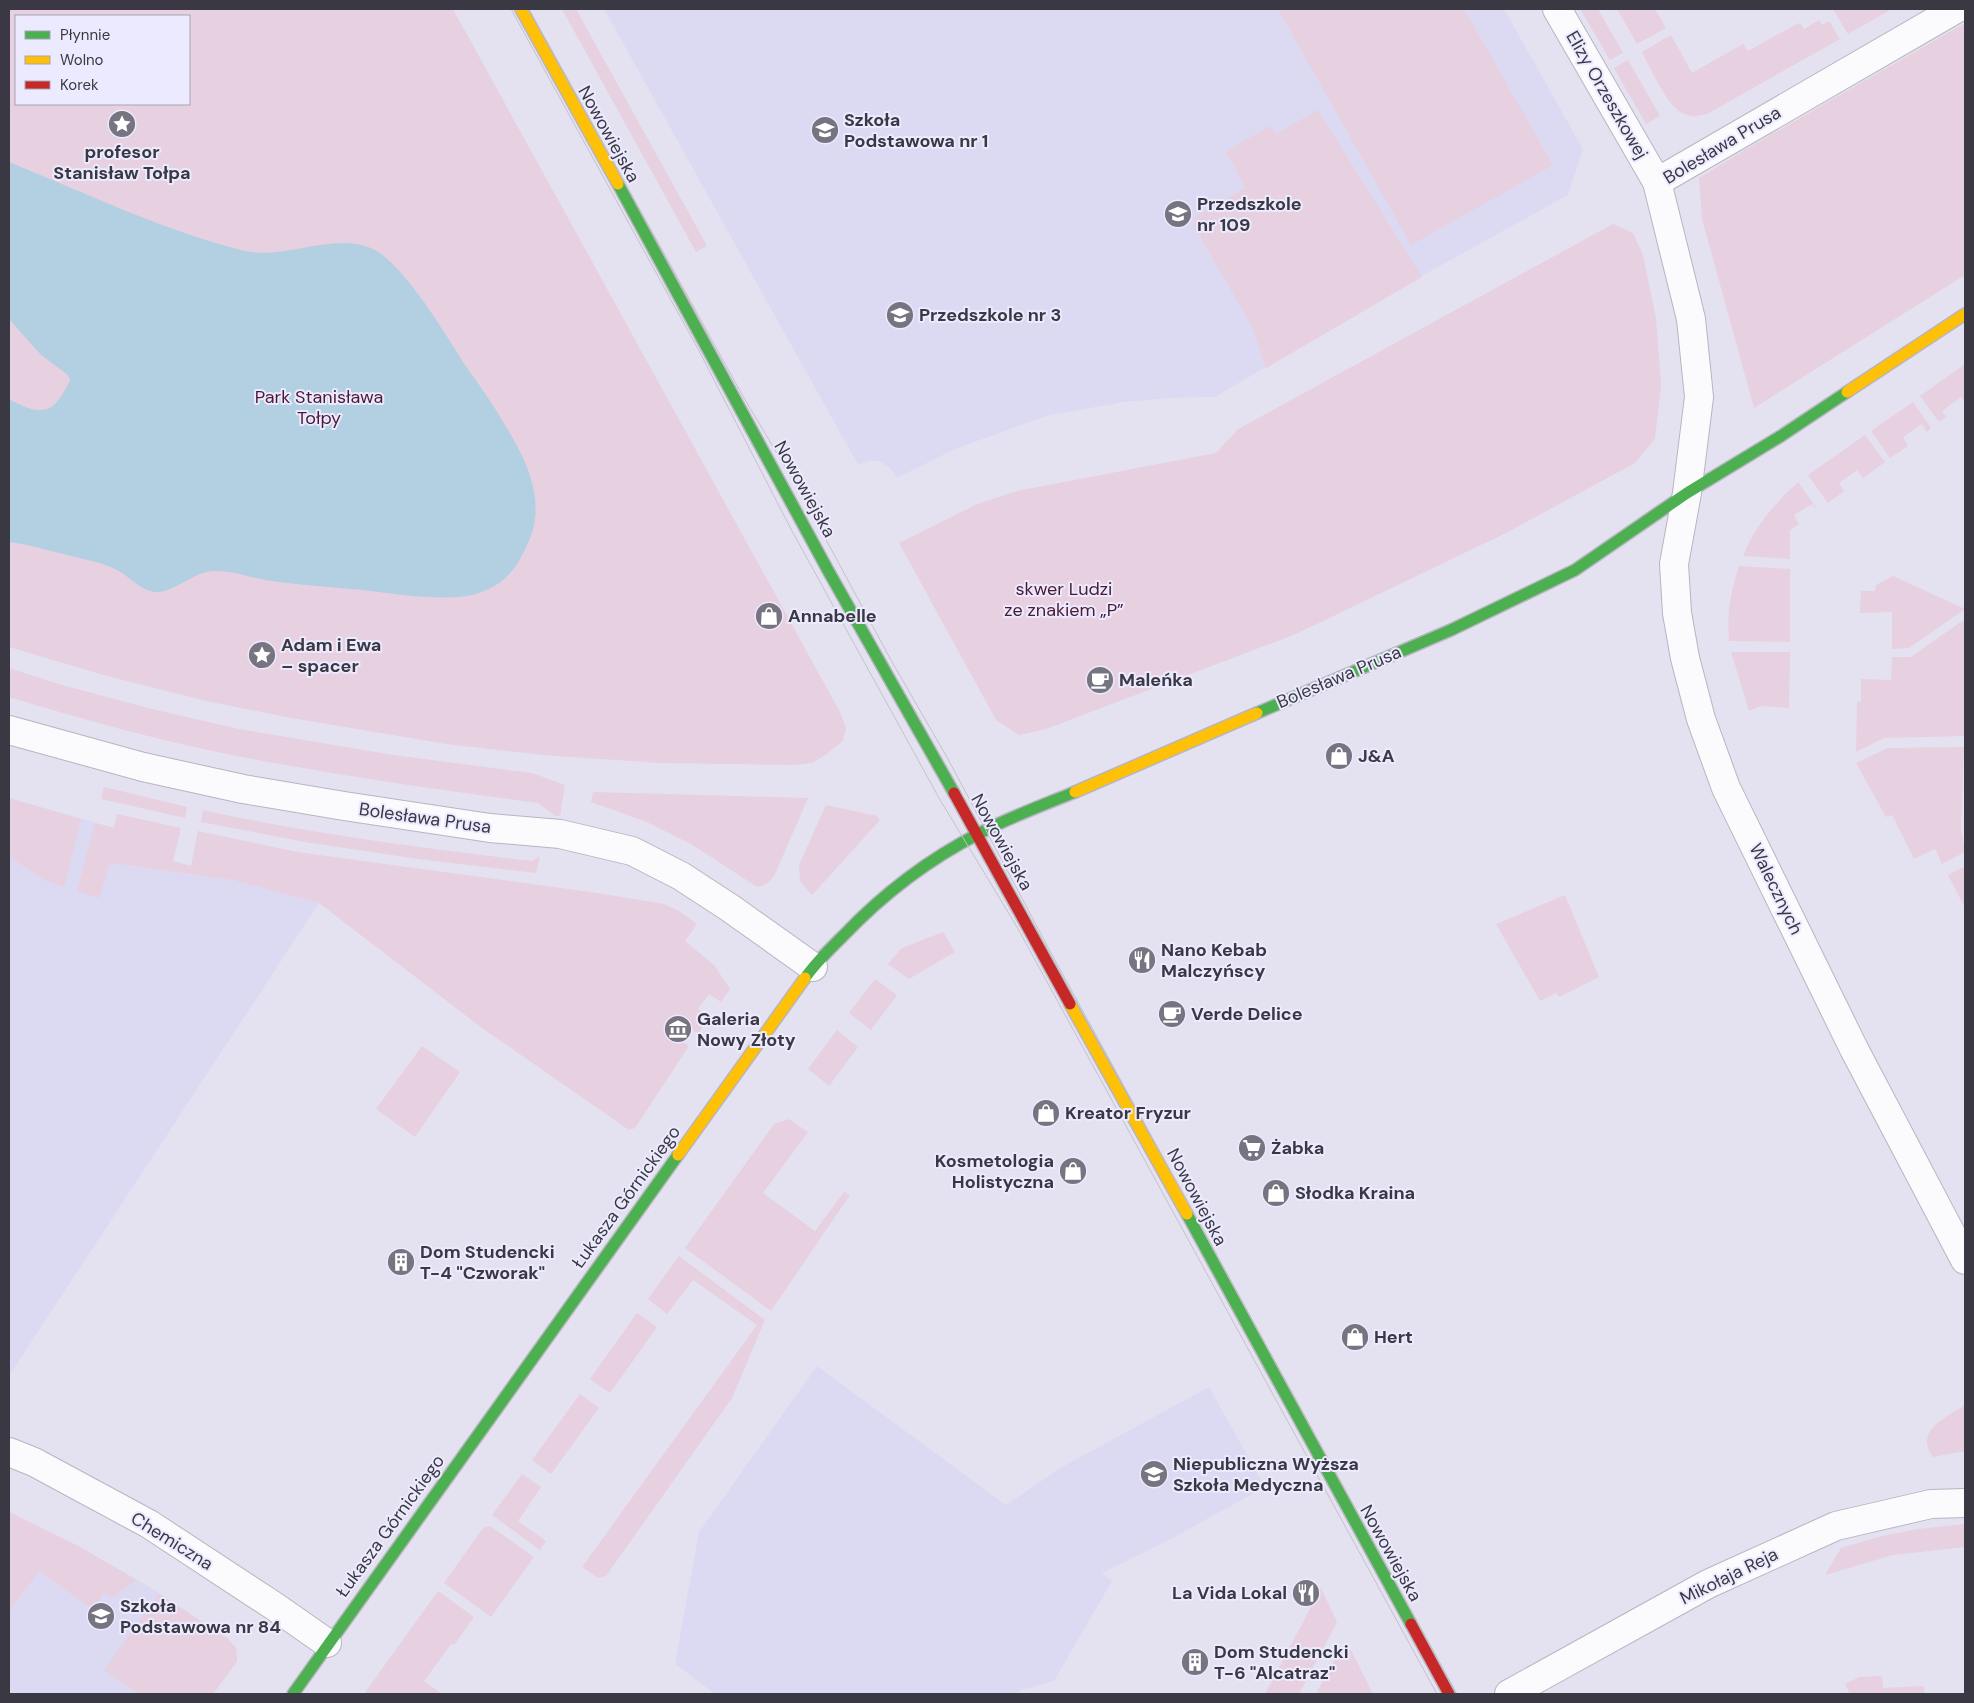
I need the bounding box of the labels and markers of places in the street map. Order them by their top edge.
place label: Szkoła Podstawowa nr 1 [844,108,988,153]
place icon: profesor Stanisław Tołpa [107,109,137,139]
school or university icon: Szkoła Podstawowa nr 1 [810,115,840,145]
place label: profesor Stanisław Tołpa [53,140,191,185]
place label: Przedszkole nr 109 [1197,192,1302,237]
school or university icon: Przedszkole nr 109 [1163,199,1193,229]
school or university icon: Przedszkole nr 3 [885,300,915,330]
place label: Przedszkole nr 3 [919,303,1061,327]
shop icon: Annabelle [754,601,784,631]
place label: Annabelle [788,604,877,628]
place label: Adam i Ewa – spacer [281,633,381,678]
place icon: Adam i Ewa – spacer [247,640,277,670]
cafe icon: Maleńka [1085,665,1115,695]
place label: Maleńka [1119,668,1193,692]
shop icon: J&A [1324,741,1354,771]
place label: J&A [1358,744,1395,768]
place label: Nano Kebab Malczyńscy [1161,938,1267,983]
restaurant icon: Nano Kebab Malczyńscy [1127,945,1157,975]
cafe icon: Verde Delice [1157,999,1187,1029]
place label: Verde Delice [1191,1002,1303,1026]
place label: Galeria Nowy Złoty [697,1007,796,1052]
museum icon: Galeria Nowy Złoty [663,1014,693,1044]
shop icon: Kreator Fryzur [1031,1098,1061,1128]
place label: Kreator Fryzur [1065,1101,1191,1125]
supermarket icon: Żabka [1237,1133,1267,1163]
place label: Żabka [1271,1136,1324,1160]
place label: Kosmetologia Holistyczna [935,1149,1054,1194]
shop icon: Kosmetologia Holistyczna [1058,1156,1088,1186]
shop icon: Słodka Kraina [1261,1178,1291,1208]
place label: Słodka Kraina [1295,1181,1415,1205]
place label: Dom Studencki T-4 "Czworak" [420,1240,555,1285]
building icon: Dom Studencki T-4 "Czworak" [386,1247,416,1277]
shop icon: Hert [1340,1322,1370,1352]
place label: Hert [1374,1325,1413,1349]
place label: Niepubliczna Wyższa Szkoła Medyczna [1173,1452,1359,1497]
school or university icon: Niepubliczna Wyższa Szkoła Medyczna [1139,1459,1169,1489]
restaurant icon: La Vida Lokal [1291,1578,1321,1608]
place label: La Vida Lokal [1172,1581,1287,1605]
place label: Szkoła Podstawowa nr 84 [120,1594,281,1639]
school or university icon: Szkoła Podstawowa nr 84 [86,1601,116,1631]
place label: Dom Studencki T-6 "Alcatraz" [1214,1640,1349,1685]
building icon: Dom Studencki T-6 "Alcatraz" [1180,1647,1210,1677]

